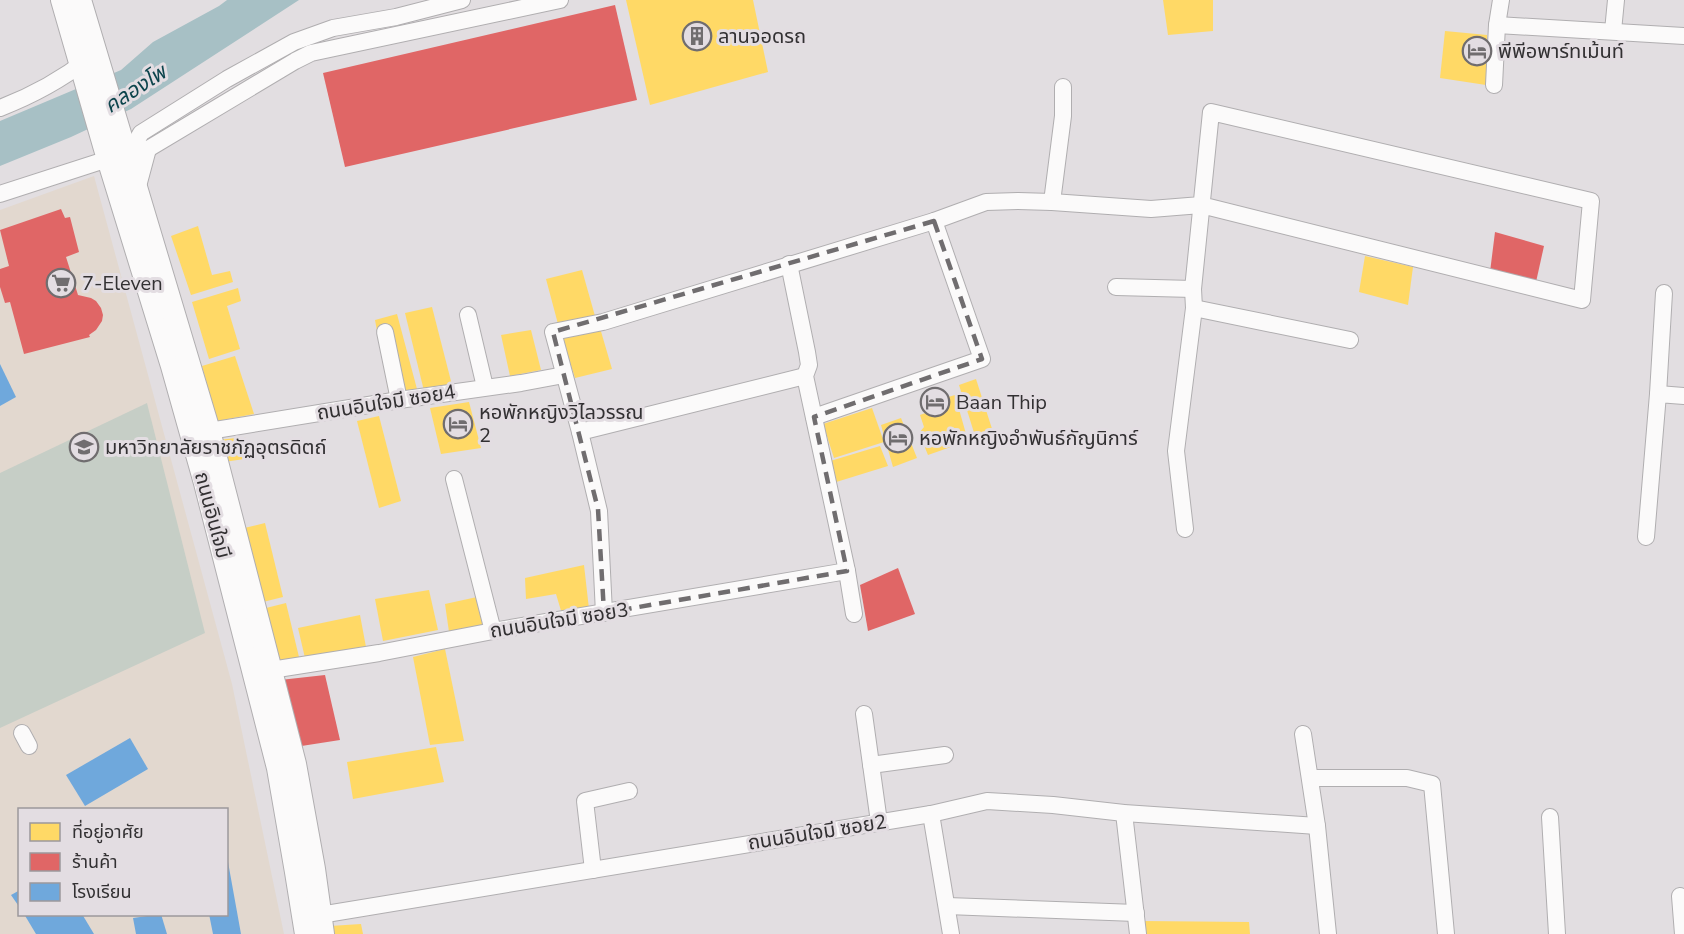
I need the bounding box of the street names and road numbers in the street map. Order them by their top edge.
street label: ถนนอินใจมี ซอย4 [315,378,457,427]
street label: ถนนอินใจมี [188,469,237,561]
street label: ถนนอินใจมี ซอย3 [488,596,630,645]
street label: ถนนอินใจมี ซอย2 [746,808,888,857]

